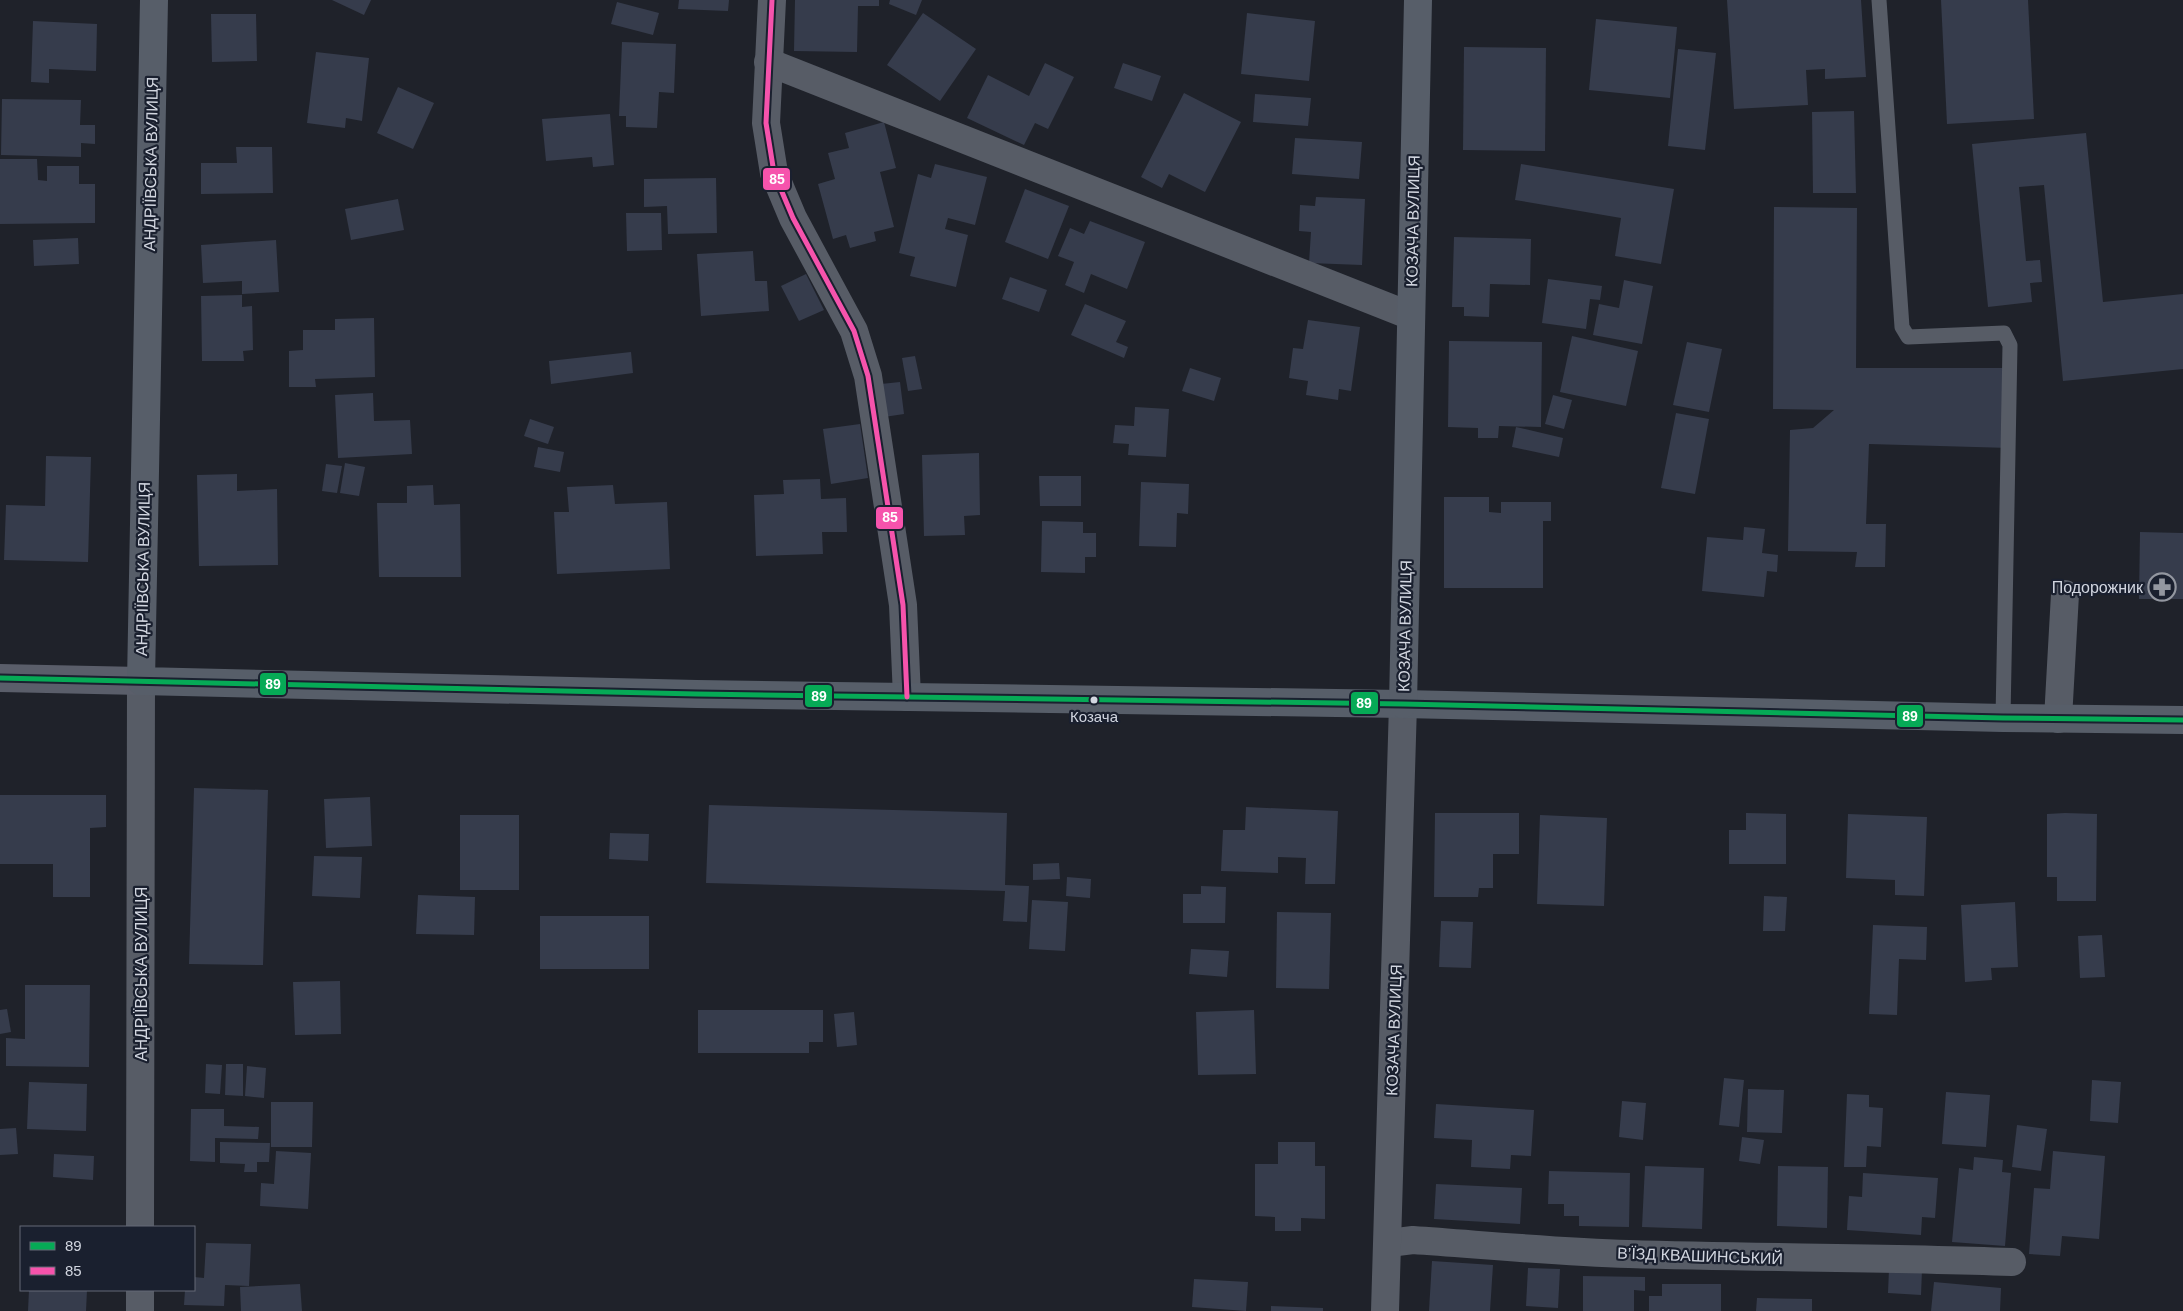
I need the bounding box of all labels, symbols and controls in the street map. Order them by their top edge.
street label: АНДРІЇВСЬКА ВУЛИЦЯ [141,77,161,251]
street label: КОЗАЧА ВУЛИЦЯ [1403,155,1423,287]
line badge: 85 [762,167,791,191]
text: 85 [769,171,785,187]
street label: АНДРІЇВСЬКА ВУЛИЦЯ [133,482,153,656]
line badge: 85 [875,506,904,530]
text: 85 [882,509,898,525]
street label: КОЗАЧА ВУЛИЦЯ [1395,560,1415,692]
pharmacy icon: Подорожник [2147,572,2177,602]
place label: Подорожник [2052,579,2144,596]
line badge: 89 [259,672,287,696]
text: 89 [265,676,281,692]
line badge: 89 [804,684,833,708]
text: 89 [811,688,827,704]
line badge: 89 [1350,691,1379,715]
marker: Козача [1089,695,1099,705]
text: 89 [1356,695,1372,711]
line badge: 89 [1896,704,1924,728]
place label: Козача [1070,708,1119,725]
text: 89 [1902,708,1918,724]
street label: АНДРІЇВСЬКА ВУЛИЦЯ [133,887,150,1061]
street label: КОЗАЧА ВУЛИЦЯ [1383,964,1405,1096]
legend [20,1226,195,1291]
text: 89 [65,1237,82,1254]
street label: В’ЇЗД КВАШИНСЬКИЙ [1617,1244,1783,1267]
text: 85 [65,1262,82,1279]

